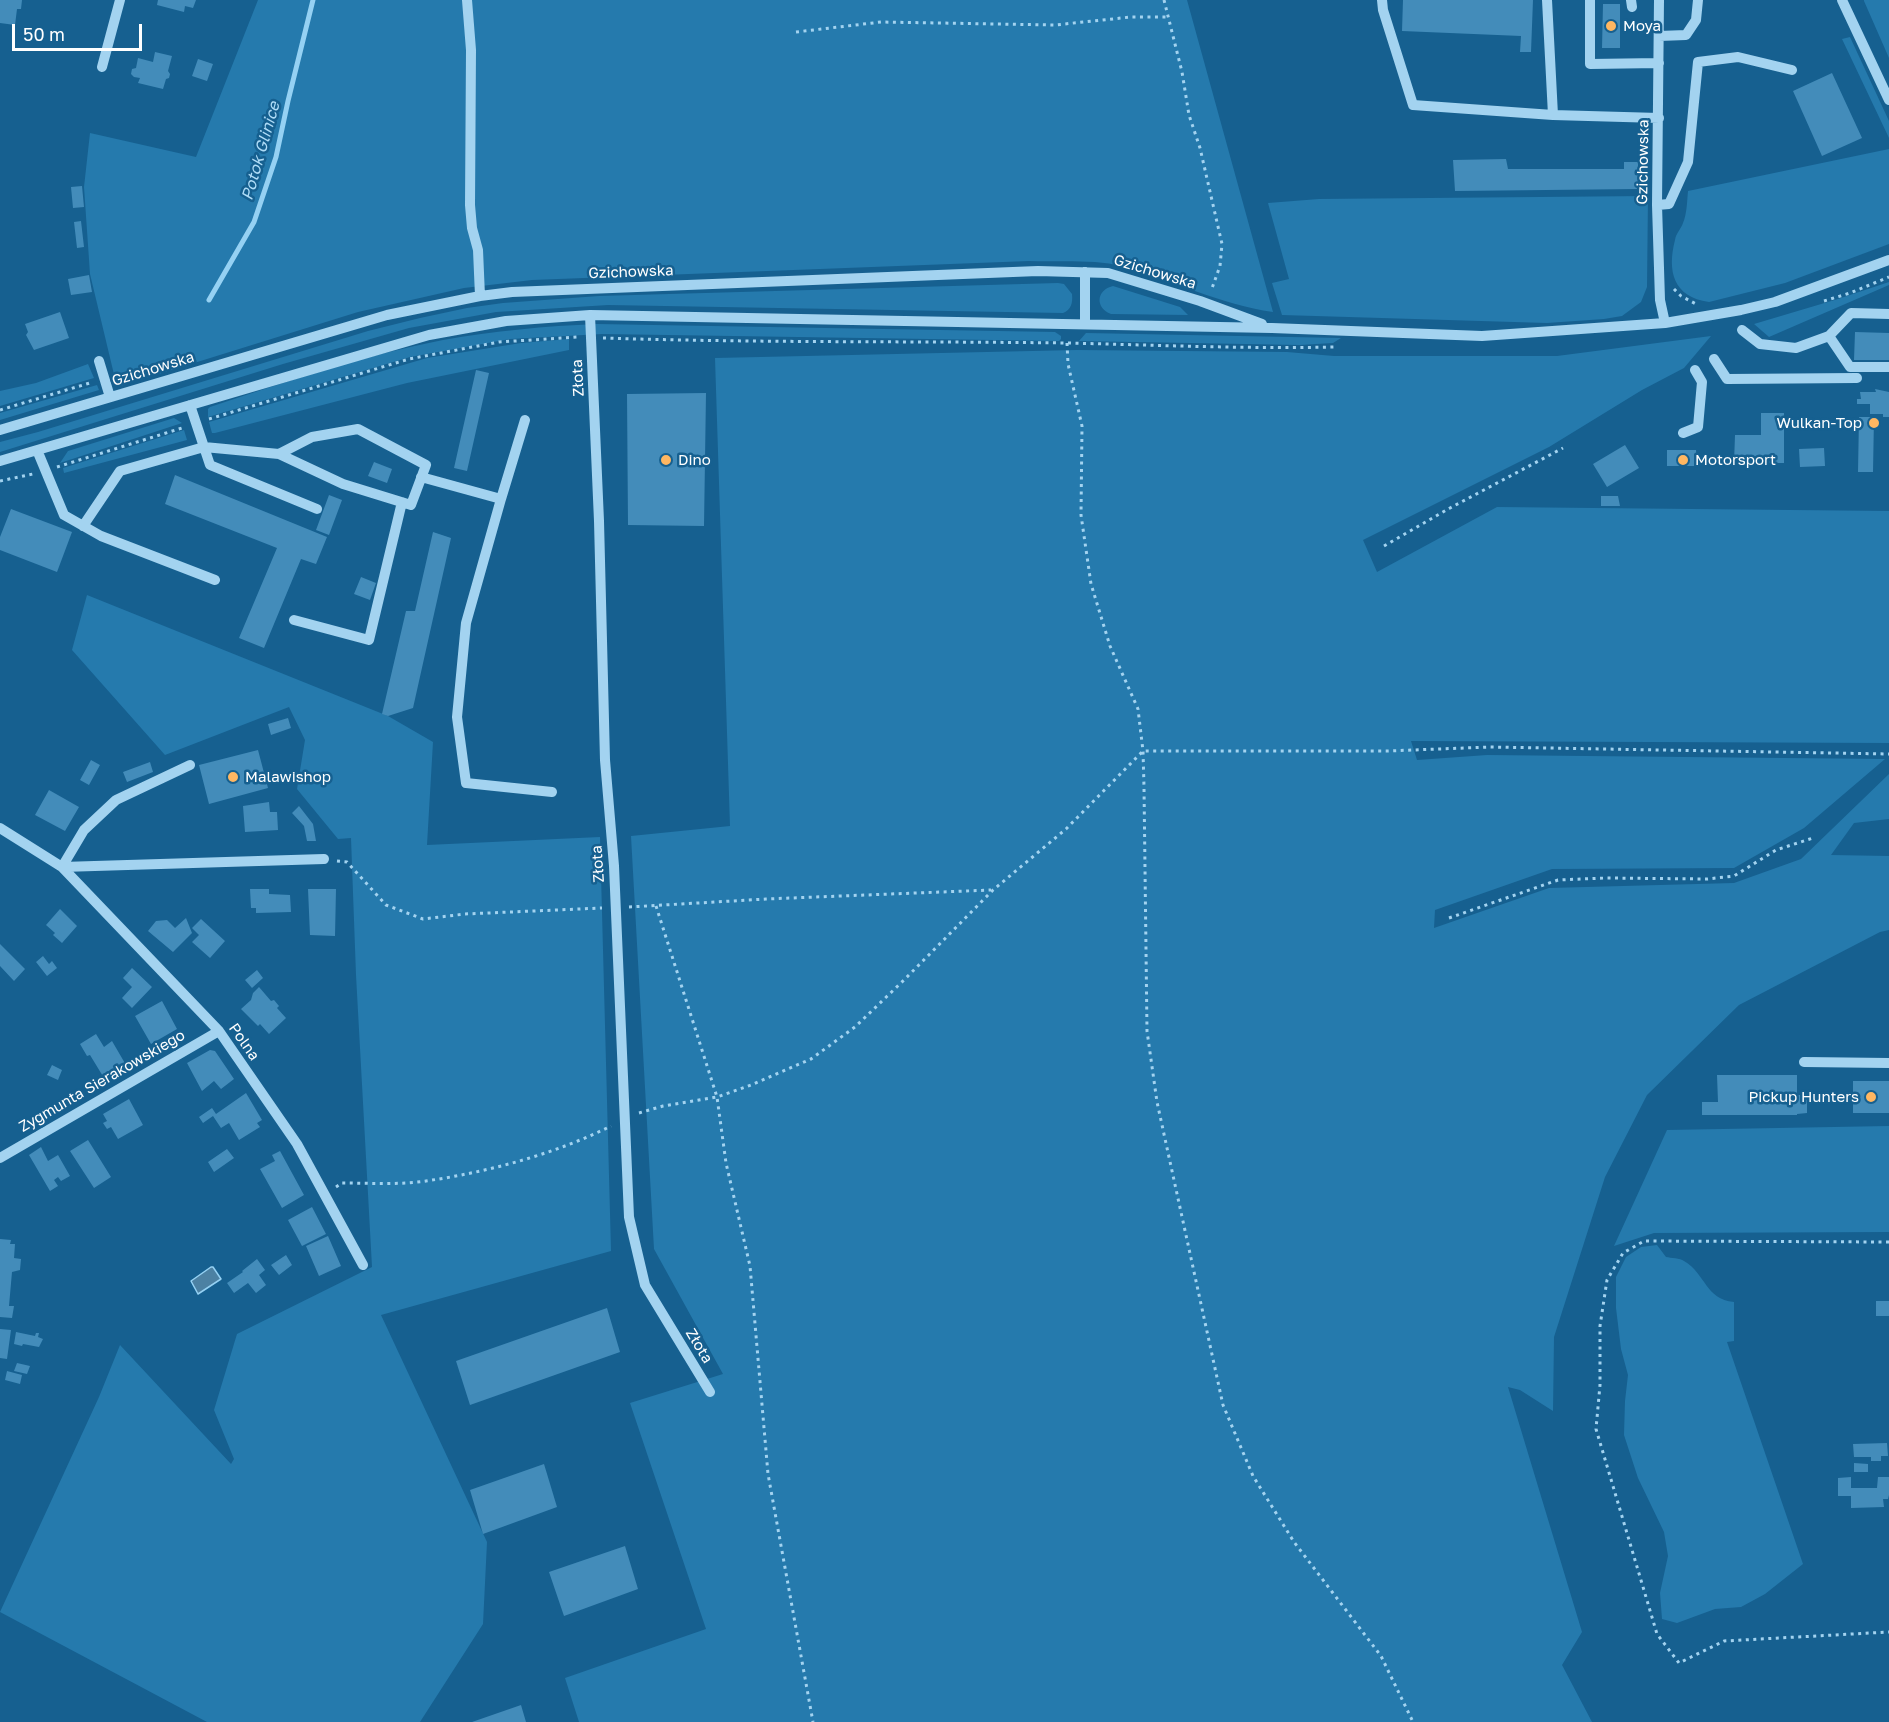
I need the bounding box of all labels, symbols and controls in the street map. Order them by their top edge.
scale bar [15,12,146,50]
place label: Moya [1623,17,1661,35]
marker: Moya [1604,19,1618,33]
text: 50 m [23,23,65,45]
water label: Potok Glinice [238,99,284,203]
street label: Gzichowska [1633,119,1653,205]
street label: Gzichowska [1112,251,1198,293]
street label: Gzichowska [588,262,674,282]
street label: Gzichowska [110,348,196,390]
street label: Złota [568,359,588,397]
place label: Wulkan-Top [1777,414,1862,432]
marker: Wulkan-Top [1867,416,1881,430]
place label: Dino [678,451,711,469]
place label: Motorsport [1695,451,1776,469]
marker: Dino [659,453,673,467]
marker: Motorsport [1676,453,1690,467]
place label: Malawishop [245,768,331,786]
marker: Malawishop [226,770,240,784]
street label: Złota [588,845,608,883]
street label: Polna [225,1020,263,1064]
street label: Zygmunta Sierakowskiego [16,1026,188,1136]
place label: Pickup Hunters [1748,1088,1859,1106]
marker: Pickup Hunters [1864,1090,1878,1104]
street label: Złota [682,1325,716,1367]

